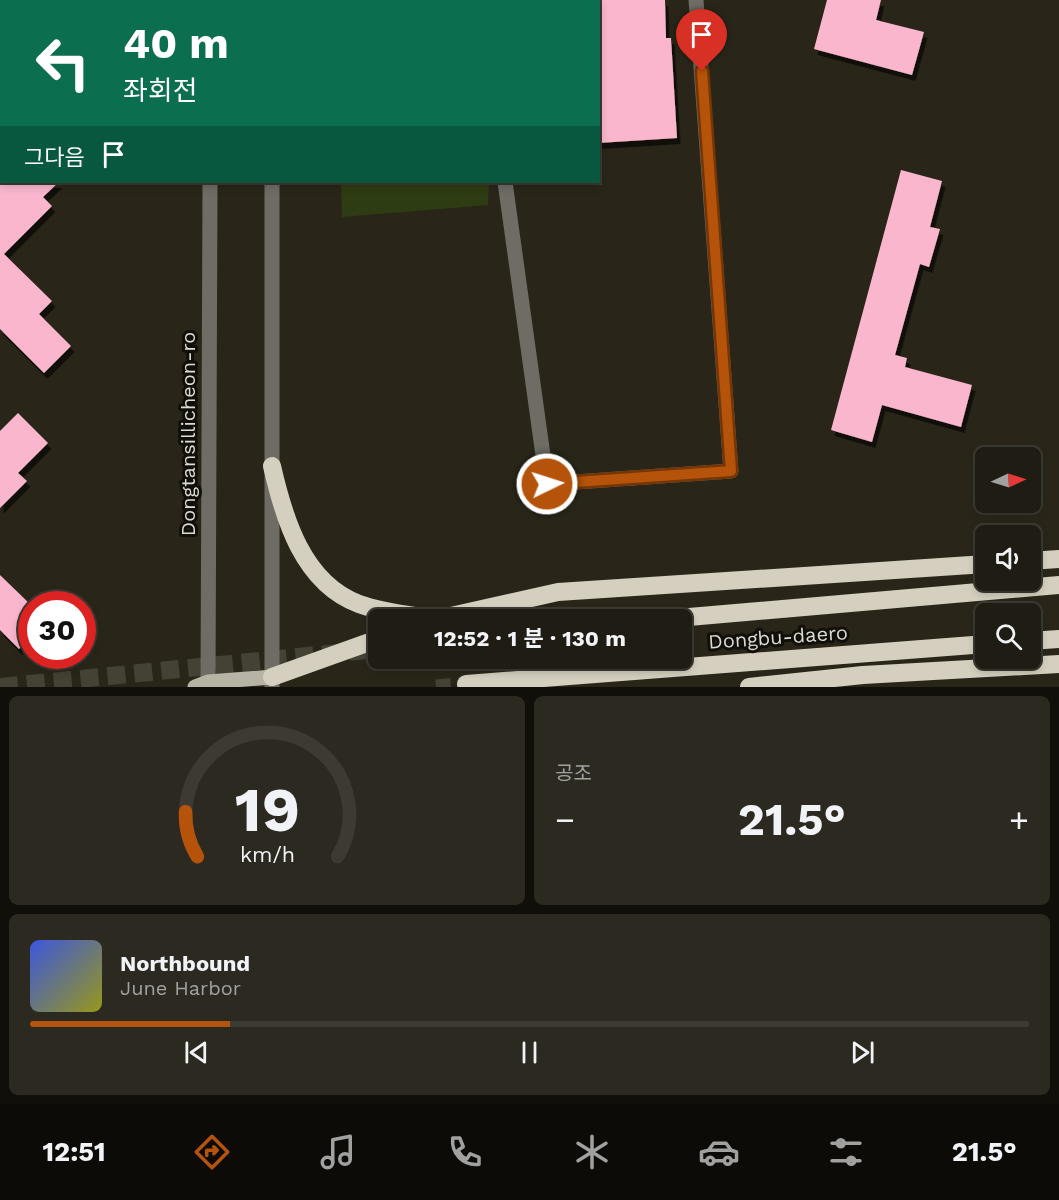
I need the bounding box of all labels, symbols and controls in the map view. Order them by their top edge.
pin [676,9,727,71]
icon: arrive [685,18,718,51]
text: 40 m [123,19,229,68]
icon: left [24,24,102,102]
text: 좌회전 [123,75,198,107]
icon: arrive [97,138,130,171]
text: 그다음 [24,145,85,170]
street label: Dongtansillicheon-ro [176,332,200,536]
north arrow [975,447,1041,513]
map controls [975,447,1041,669]
position arrow [515,452,579,516]
button: sound [975,525,1041,591]
speed limit sign: 30 [18,591,96,669]
button: search [975,603,1041,669]
street label: Dongbu-daero [707,620,849,654]
text: 12:52 · 1 분 · 130 m [434,626,626,651]
text: 공조 [555,761,592,785]
text: 19 [234,773,300,846]
text: 21.5° [738,793,846,846]
text: − [555,800,575,839]
text: + [1009,800,1029,839]
text: km/h [239,843,295,868]
text: Northbound [120,951,250,976]
text: June Harbor [120,976,241,1000]
icon: previous [180,1036,213,1069]
icon: pause [513,1036,546,1069]
icon: next [846,1036,879,1069]
icon: directions [191,1131,233,1173]
icon: music [317,1131,359,1173]
icon: phone [444,1131,486,1173]
icon: climate [571,1131,613,1173]
icon: car [698,1131,740,1173]
icon: filters [825,1131,867,1173]
text: 12:51 [42,1136,106,1168]
text: 21.5° [952,1136,1017,1168]

